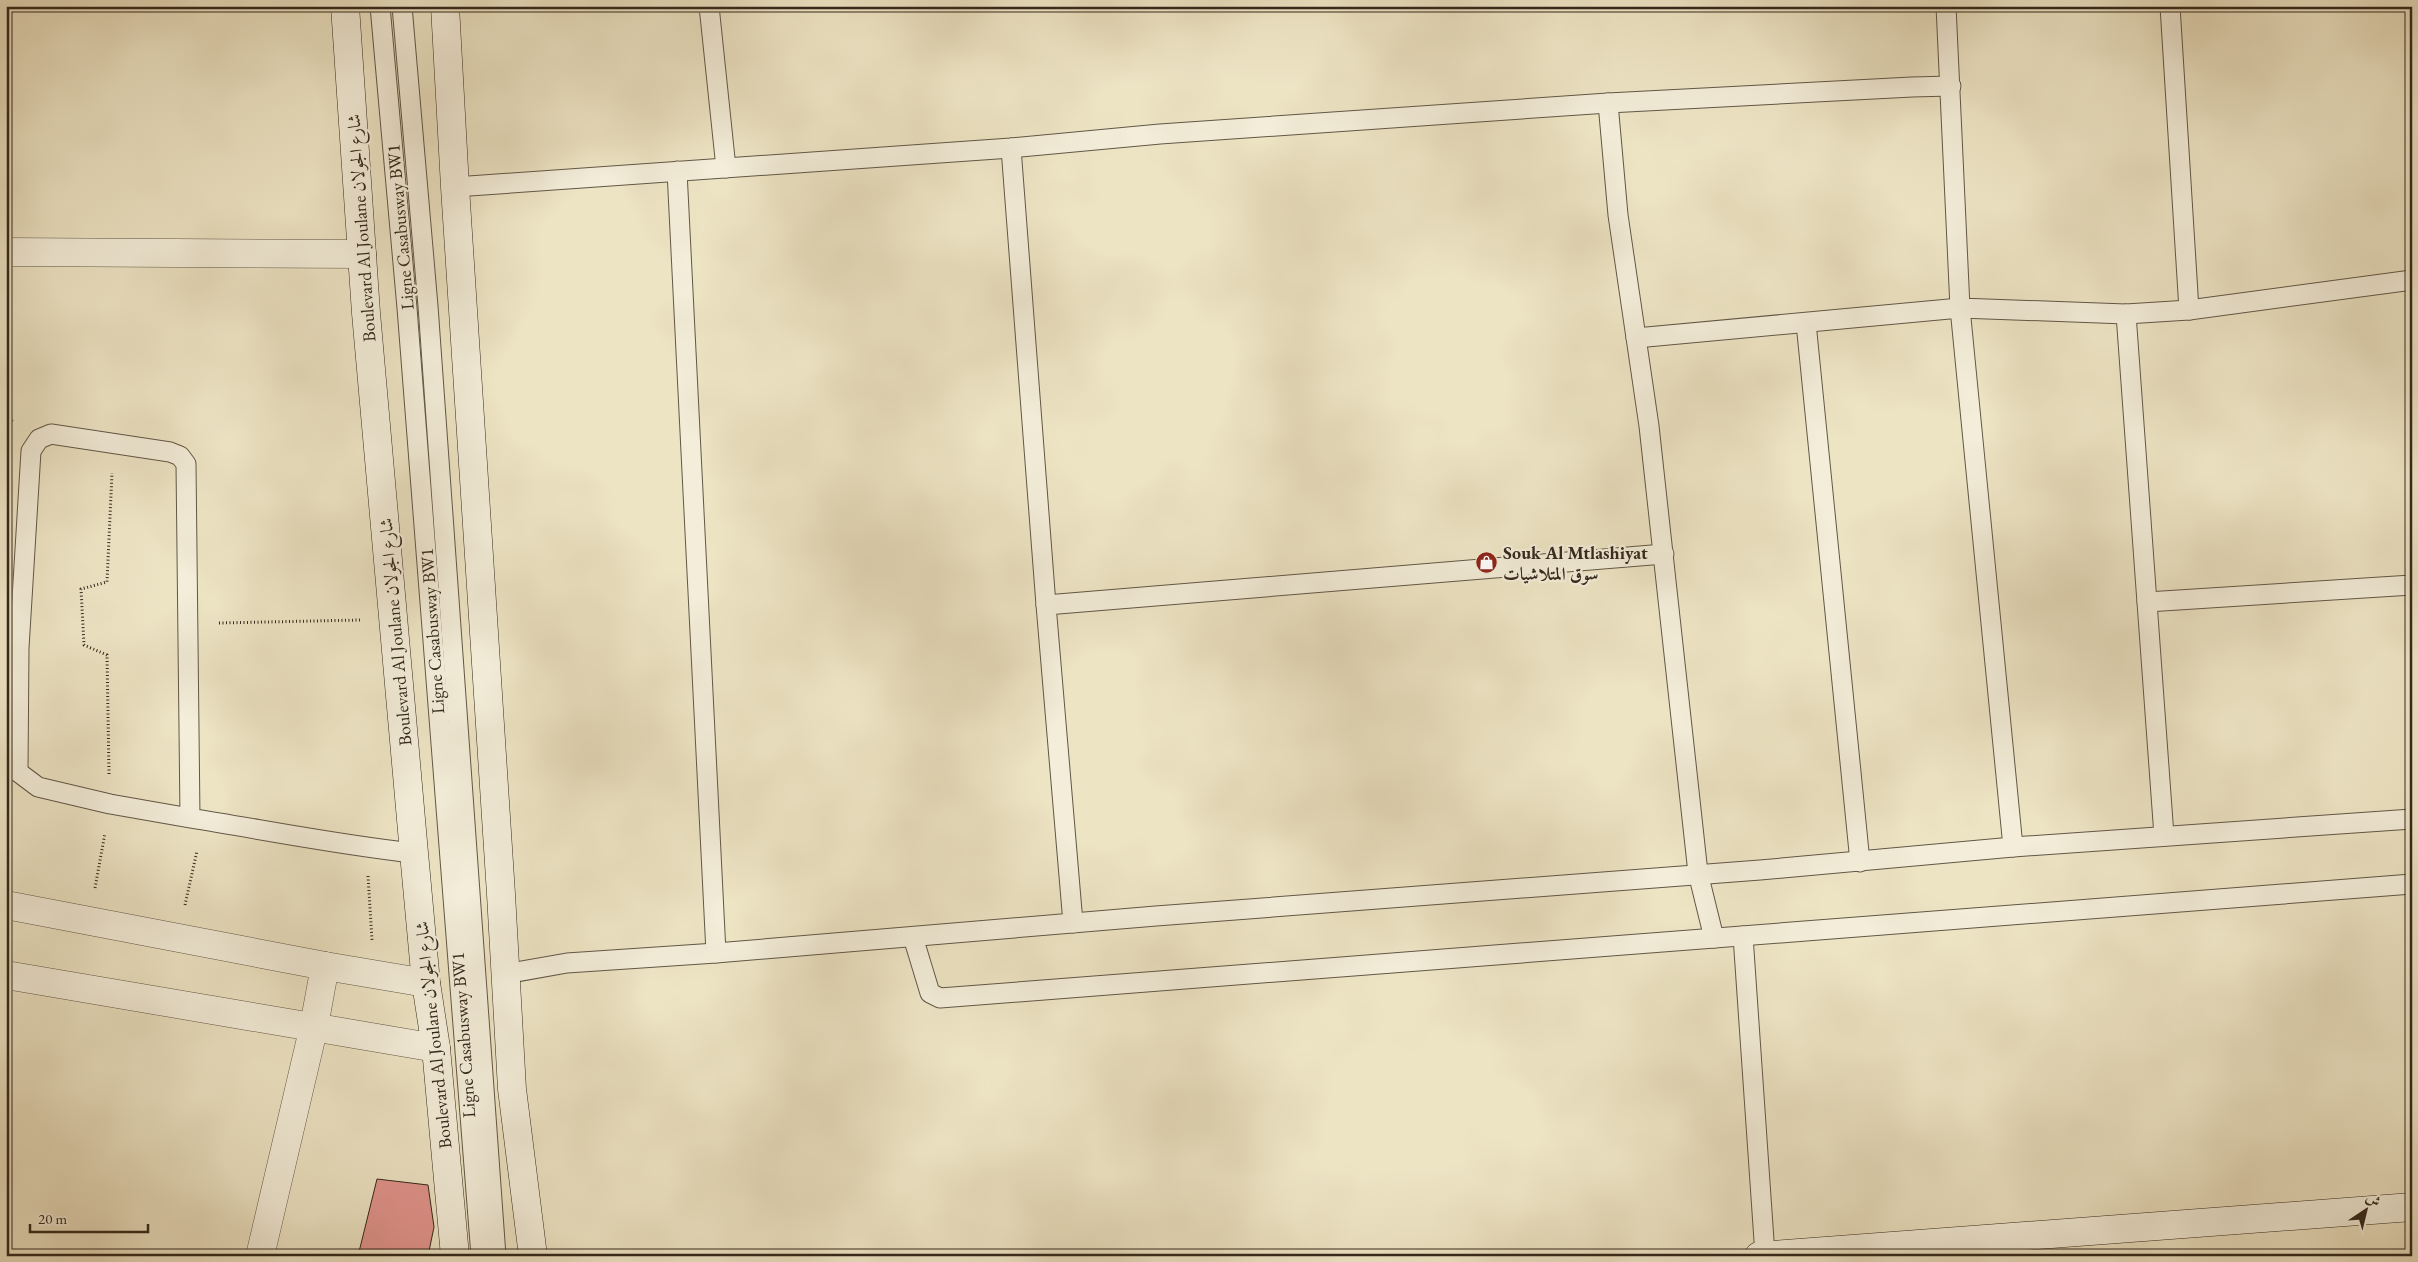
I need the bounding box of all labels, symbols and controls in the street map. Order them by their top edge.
street label: Boulevard Al Joulane شارع الجولان [342,113,384,343]
street label: Ligne Casabusway BW1 [381,143,419,311]
street label: Boulevard Al Joulane شارع الجولان [374,517,420,747]
place label: Souk Al Mtlashiyat سوق المتلاشيات [1503,541,1648,585]
street label: Ligne Casabusway BW1 [415,547,449,715]
shop icon: Souk Al Mtlashiyat سوق المتلاشيات [1475,550,1499,574]
street label: Boulevard Al Joulane شارع الجولان [410,920,460,1150]
street label: Ligne Casabusway BW1 [446,951,480,1119]
north arrow [2340,1184,2390,1234]
text: ش [2363,1188,2384,1211]
scale bar [30,1202,148,1234]
text: 20 m [38,1209,67,1228]

